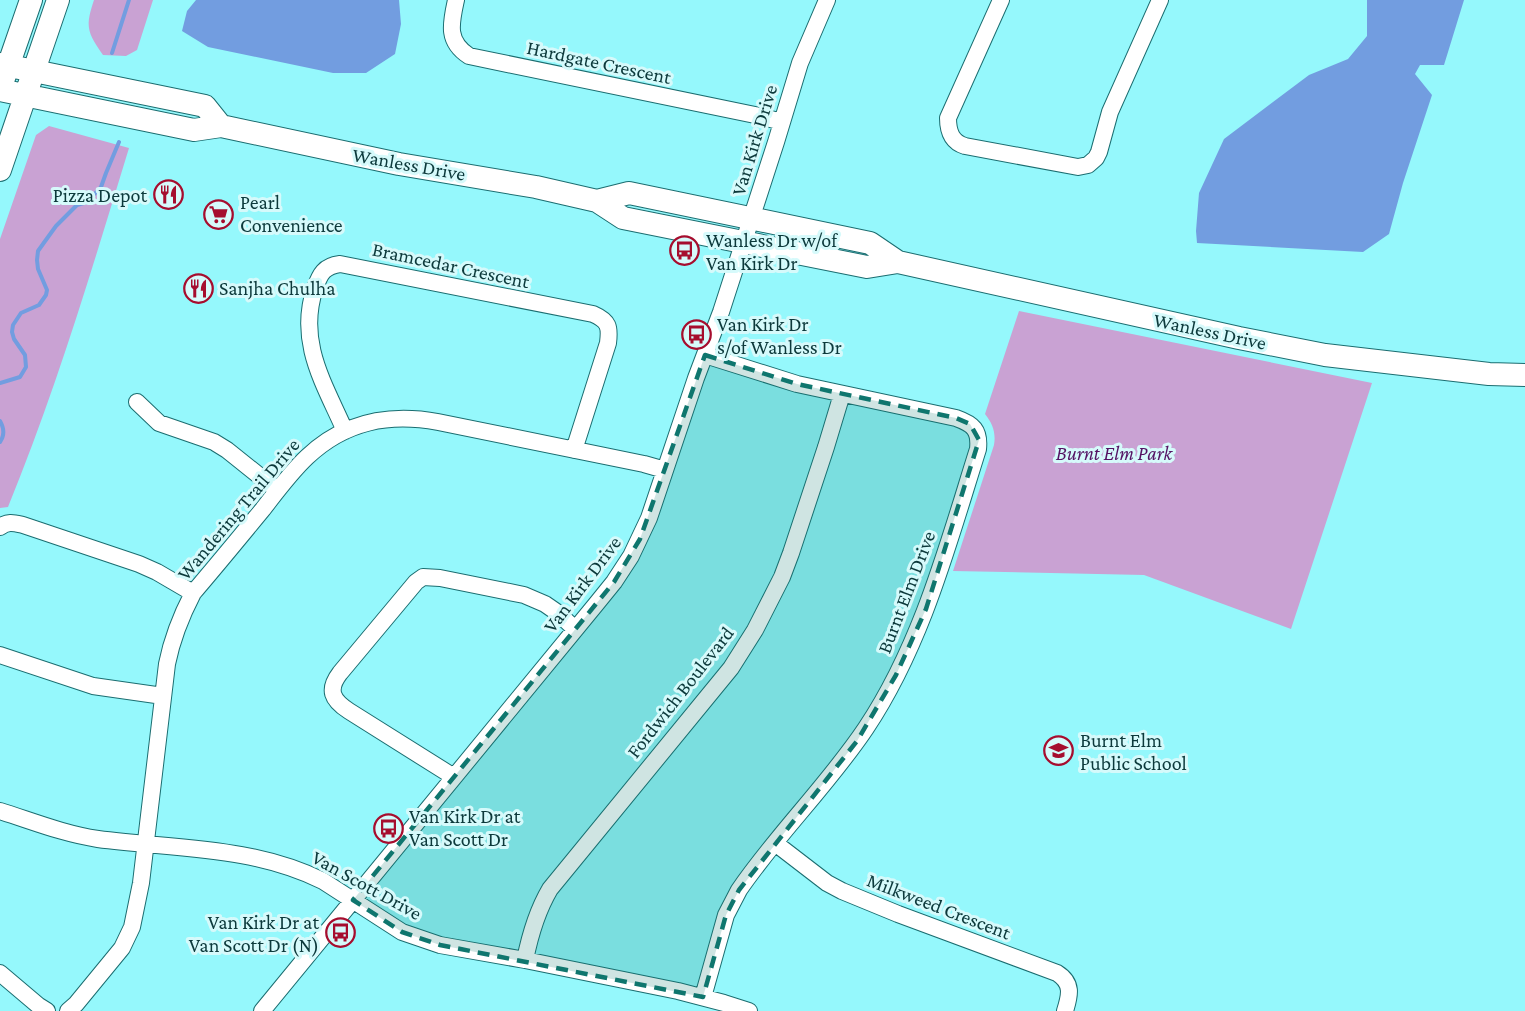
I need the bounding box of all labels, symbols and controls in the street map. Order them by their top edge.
street label: Hardgate Crescent [525,36,674,89]
street label: Van Kirk Drive [727,82,781,198]
street label: Wanless Drive [351,143,467,185]
restaurant icon: Pizza Depot [152,179,184,211]
place label: Pizza Depot [53,184,147,207]
place label: Pearl Convenience [240,191,343,236]
supermarket icon: Pearl Convenience [203,198,235,230]
place label: Wanless Dr w/of Van Kirk Dr [706,229,838,274]
bus stop icon: Wanless Dr w/of Van Kirk Dr [669,235,701,267]
street label: Bramcedar Crescent [370,238,532,292]
restaurant icon: Sanjha Chulha [182,272,214,304]
place label: Sanjha Chulha [219,277,335,300]
street label: Wanless Drive [1152,308,1268,354]
place label: Van Kirk Dr s/of Wanless Dr [717,313,842,358]
bus stop icon: Van Kirk Dr s/of Wanless Dr [680,319,712,351]
street label: Wandering Trail Drive [172,434,304,585]
park label: Burnt Elm Park [1056,442,1173,464]
street label: Burnt Elm Drive [873,528,939,656]
street label: Van Kirk Drive [539,531,625,636]
street label: Fordwich Boulevard [622,622,738,762]
place label: Burnt Elm Public School [1080,729,1187,774]
school or university icon: Burnt Elm Public School [1043,735,1075,767]
place label: Van Kirk Dr at Van Scott Dr [409,805,521,850]
bus stop icon: Van Kirk Dr at Van Scott Dr [372,812,404,844]
street label: Van Scott Drive [308,846,426,924]
street label: Milkweed Crescent [864,868,1014,944]
place label: Van Kirk Dr at Van Scott Dr (N) [189,911,319,957]
bus stop icon: Van Kirk Dr at Van Scott Dr (N) [324,917,356,949]

